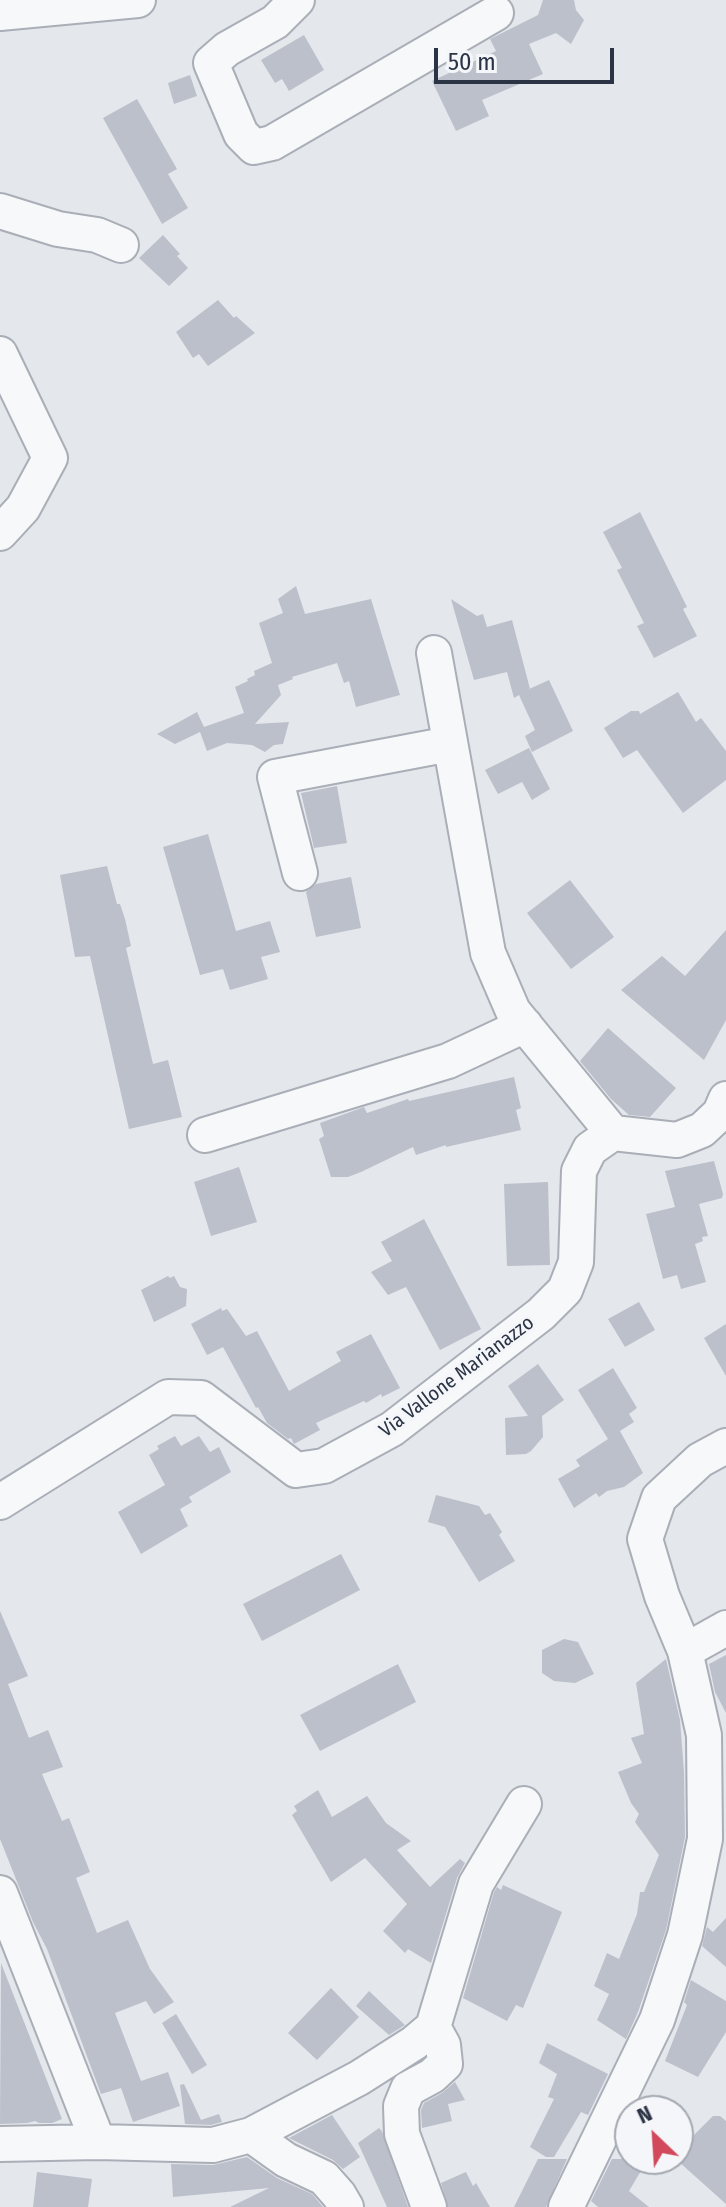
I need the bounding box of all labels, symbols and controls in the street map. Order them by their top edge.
scale bar [438,32,618,82]
text: 50 m [448,48,496,76]
street label: Via Vallone Marianazzo [375,1311,539,1443]
north arrow [614,2095,694,2175]
text: N [633,2100,656,2130]

